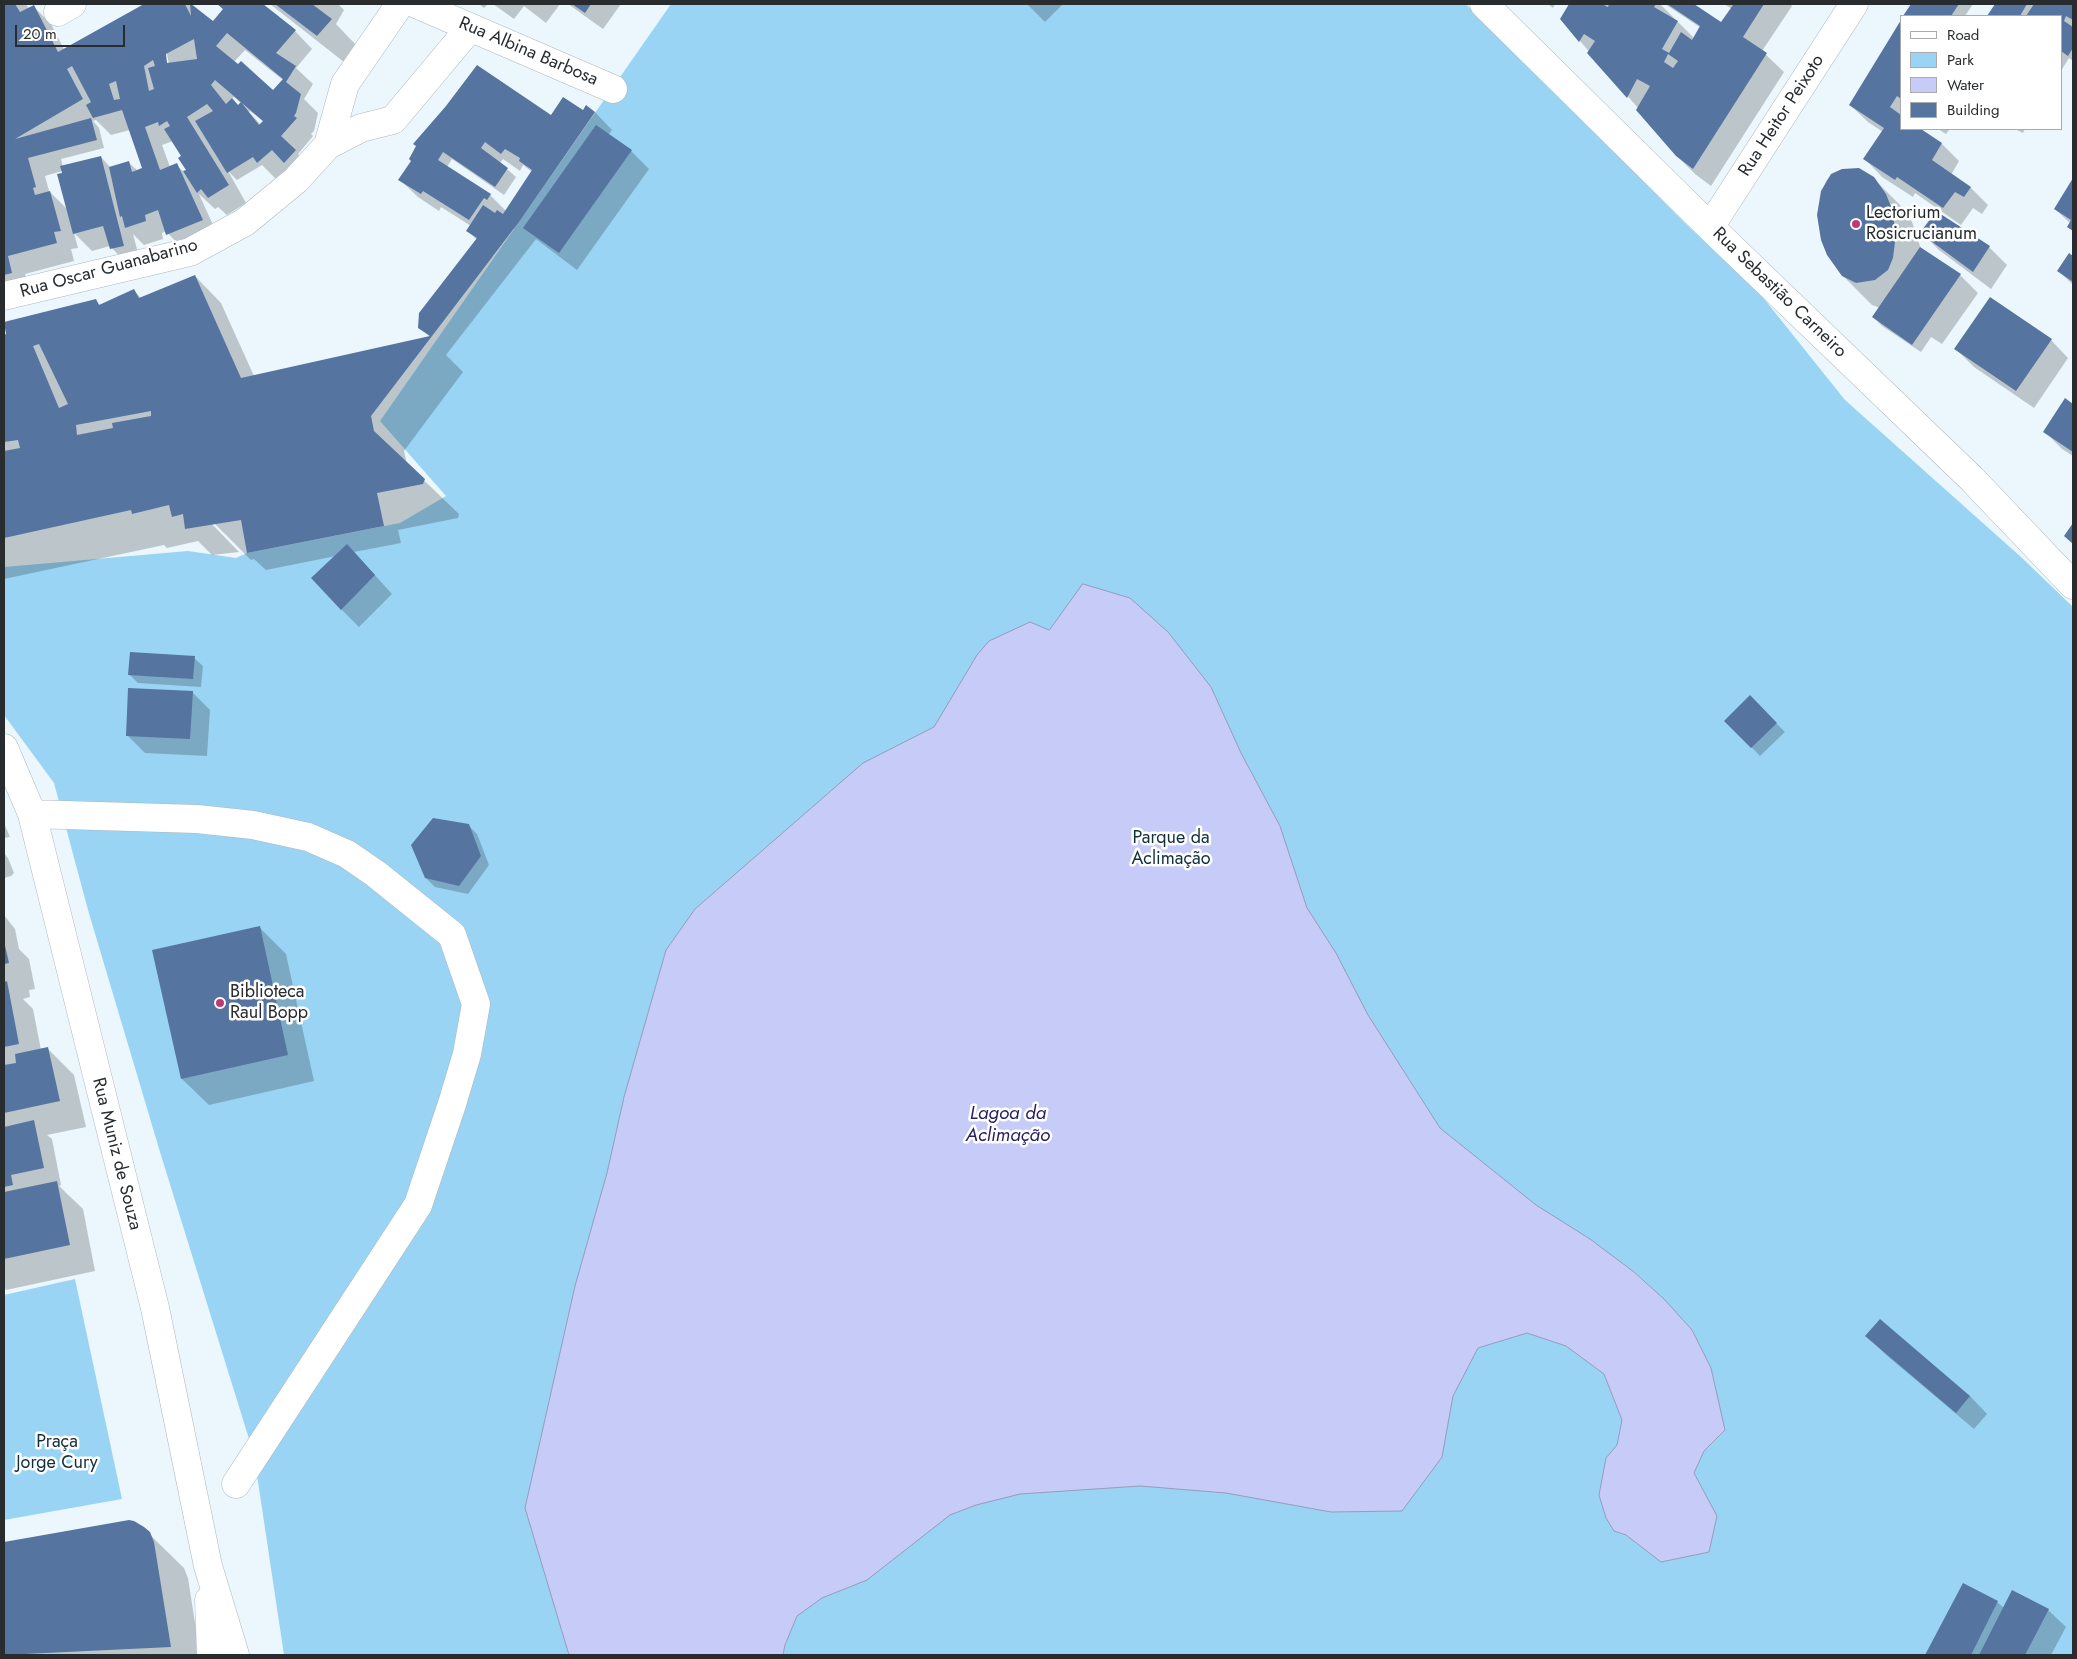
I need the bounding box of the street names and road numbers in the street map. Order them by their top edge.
street label: Rua Albina Barbosa [455,13,601,91]
street label: Rua Heitor Peixoto [1735,51,1829,181]
street label: Rua Sebastião Carneiro [1707,223,1851,363]
street label: Rua Oscar Guanabarino [18,235,200,303]
street label: Rua Muniz de Souza [87,1075,145,1233]

